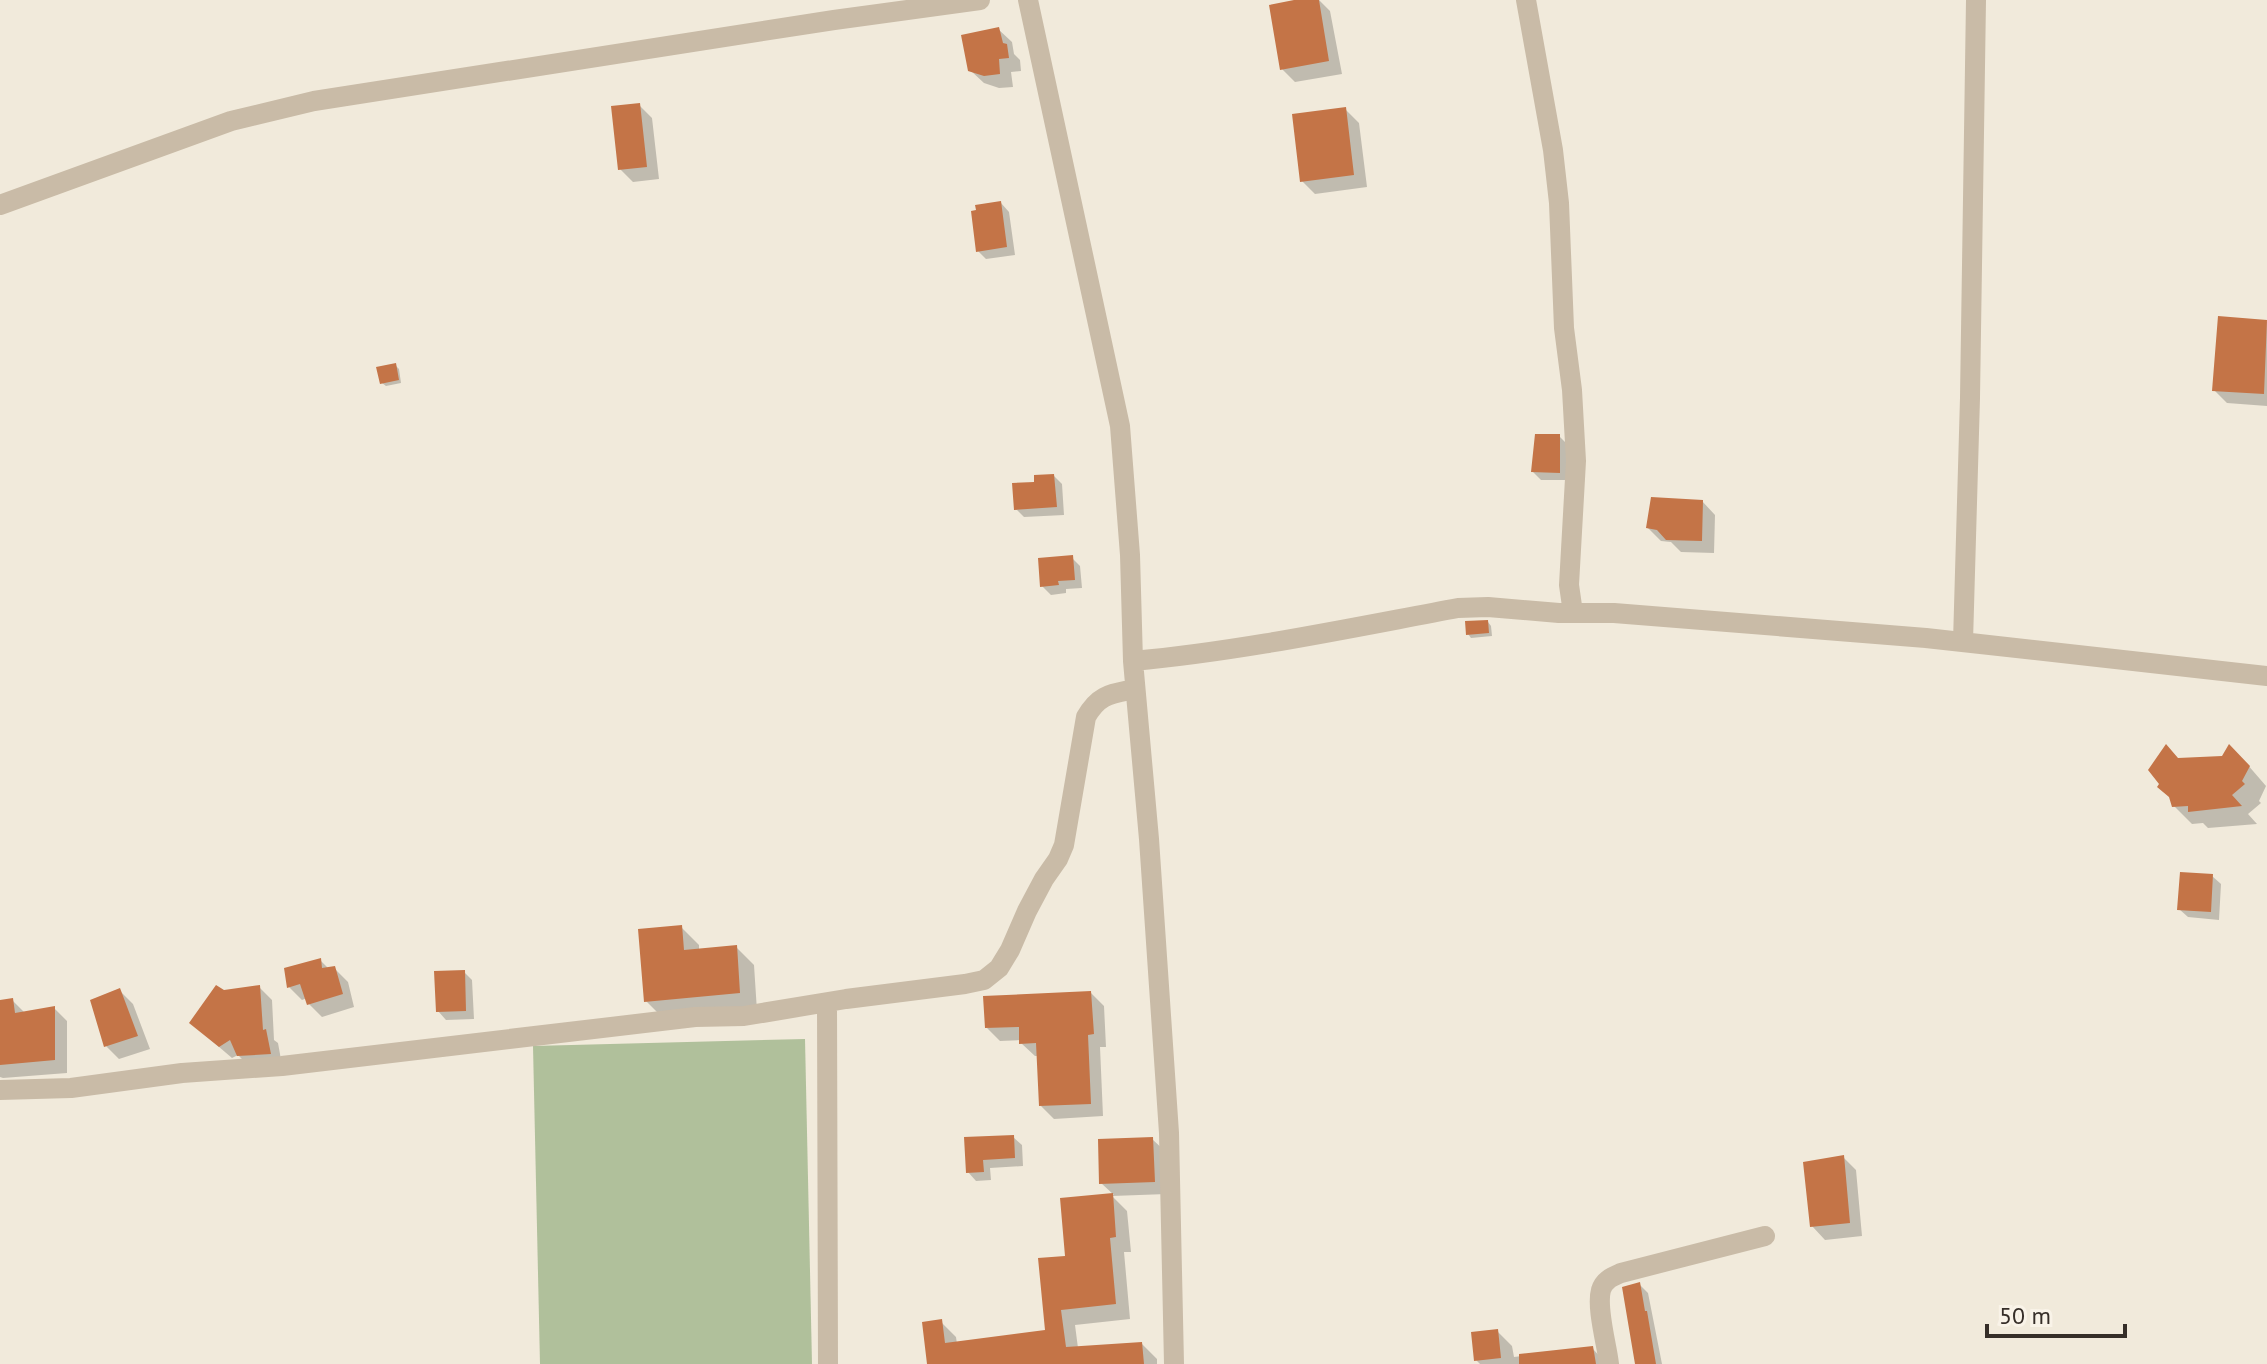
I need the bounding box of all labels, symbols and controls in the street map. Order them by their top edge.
scale bar [1987,1288,2125,1338]
text: 50 m [1999,1300,2051,1331]

